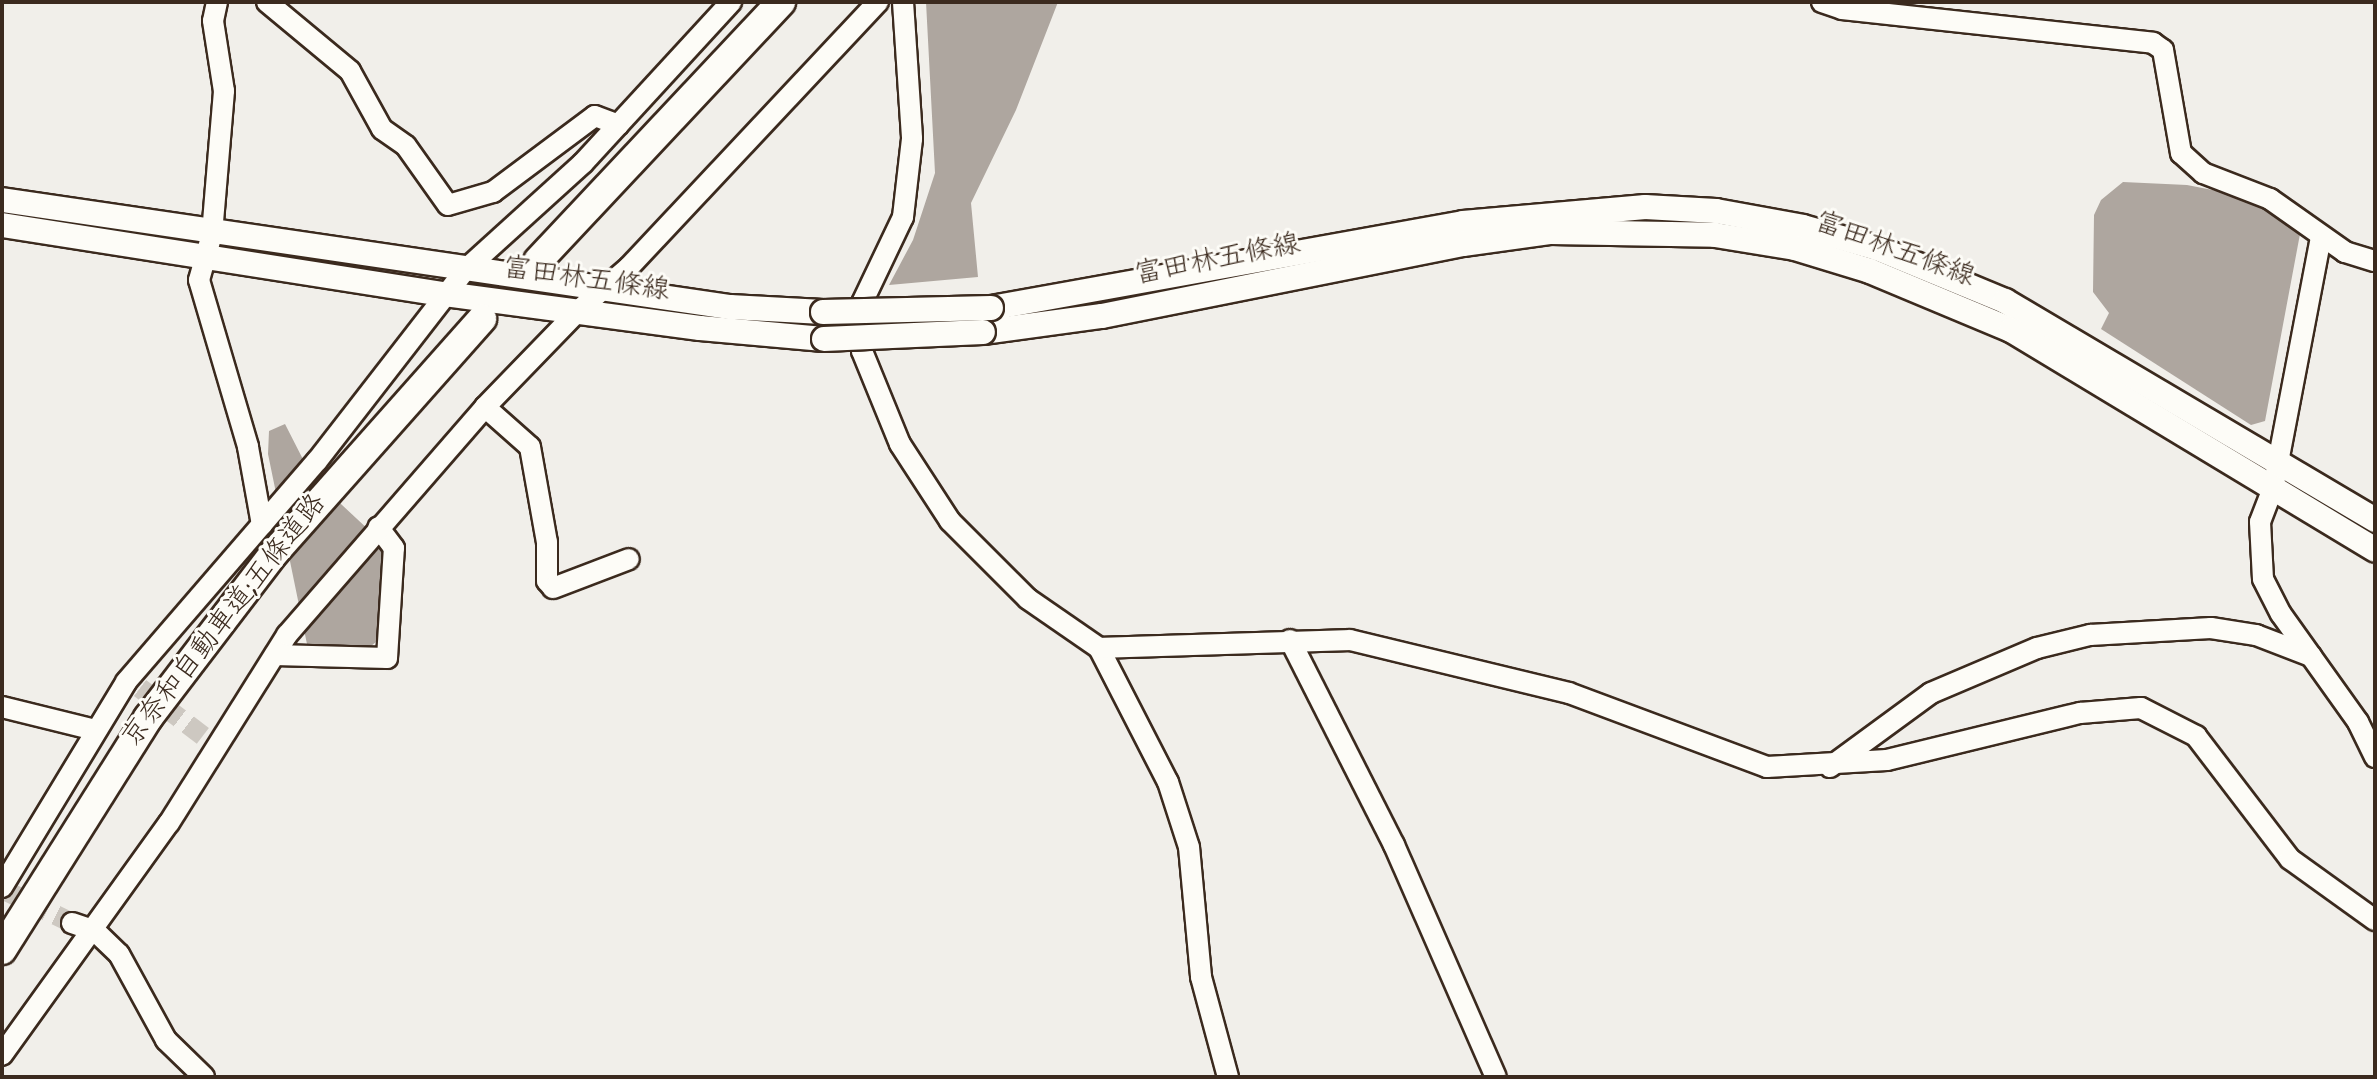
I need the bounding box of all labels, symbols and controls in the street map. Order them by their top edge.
street label: 富田林五條線 [1809,207,1979,297]
street label: 富田林五條線 [1132,229,1304,295]
street label: 富田林五條線 [500,254,672,310]
street label: 京奈和自動車道;五條道路 [117,489,335,755]

